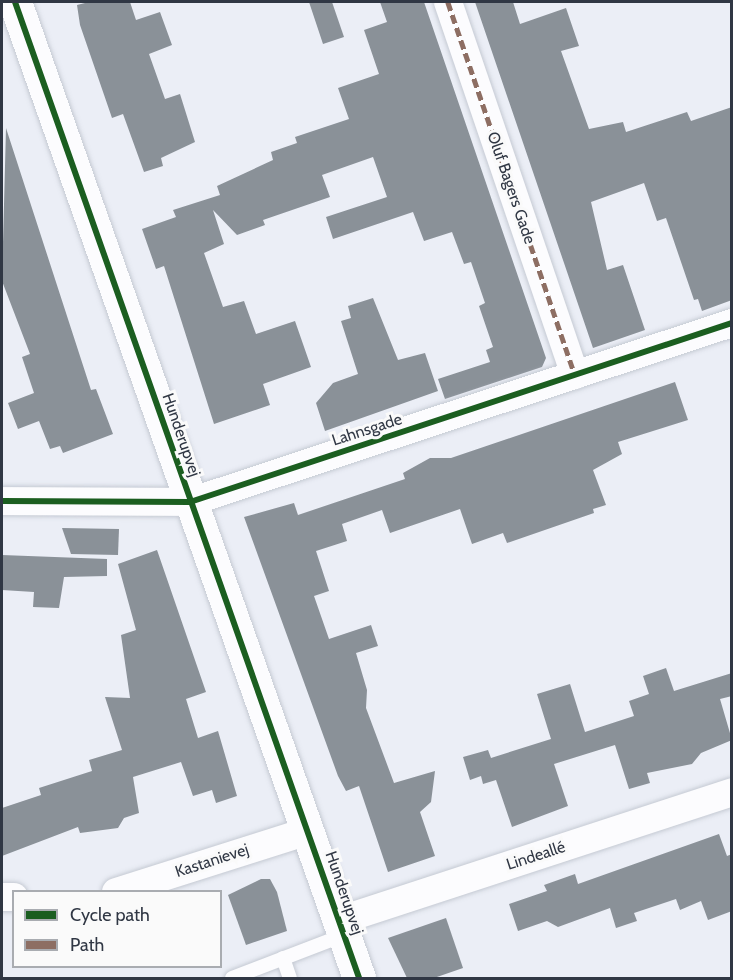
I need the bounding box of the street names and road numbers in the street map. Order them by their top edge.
street label: Oluf Bagers Gade [483,129,539,247]
street label: Hunderupvej [158,391,204,479]
street label: Lahnsgade [329,410,405,450]
street label: Lindeallé [504,837,568,875]
street label: Kastanievej [173,840,251,882]
street label: Hunderupvej [321,849,367,937]

